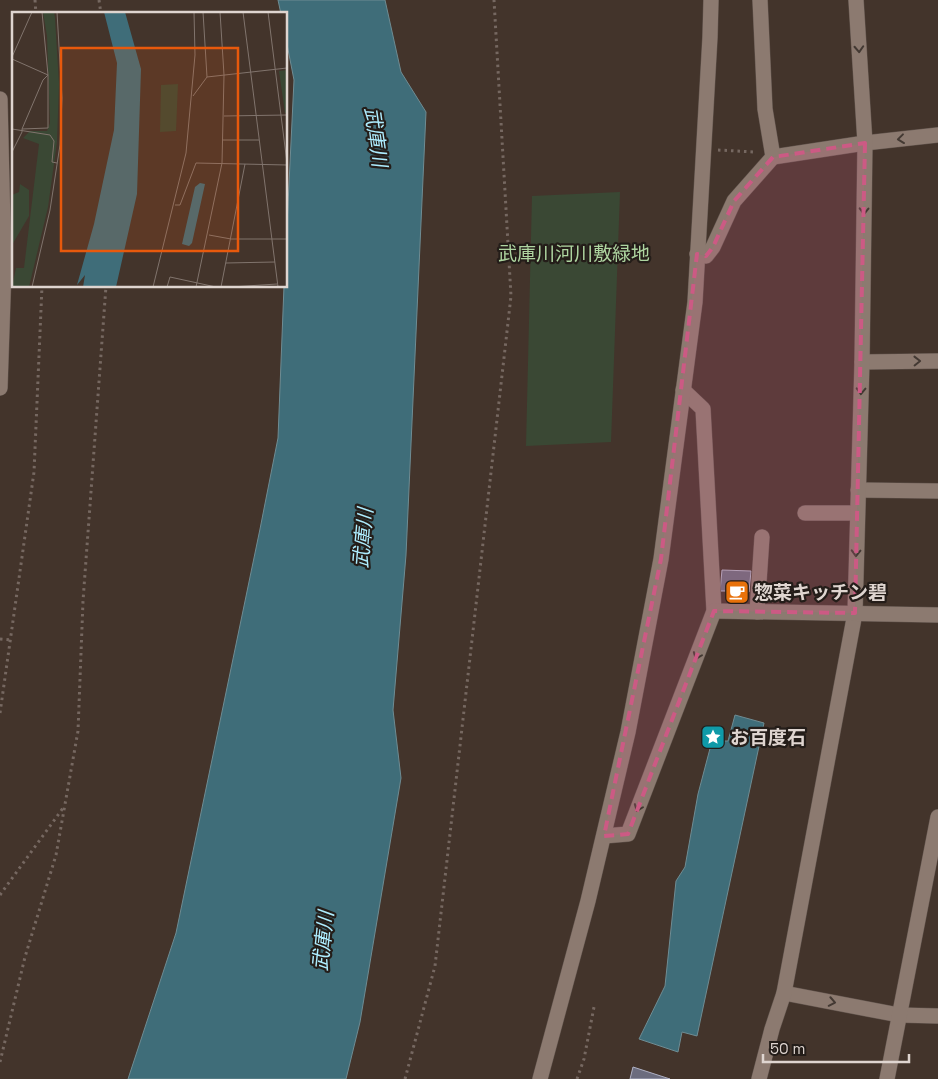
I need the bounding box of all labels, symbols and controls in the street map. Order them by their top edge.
inset map [12,12,288,288]
one-way arrow [854,45,865,53]
water label: 武庫川 [359,105,393,170]
one-way arrow [897,133,905,144]
one-way arrow [859,208,869,215]
park label: 武庫川河川敷緑地 [498,241,650,266]
one-way arrow [914,356,922,366]
one-way arrow [856,388,866,395]
water label: 武庫川 [347,505,379,569]
one-way arrow [851,550,862,558]
cafe icon: 惣菜キッチン碧 [724,579,750,605]
place label: 惣菜キッチン碧 [754,580,887,605]
one-way arrow [692,652,702,660]
place icon: お百度石 [700,724,726,750]
place label: お百度石 [730,725,806,750]
one-way arrow [634,803,644,812]
water label: 武庫川 [307,908,339,972]
one-way arrow [827,997,836,1007]
scale bar [763,1032,909,1064]
text: 50 m [770,1039,805,1058]

